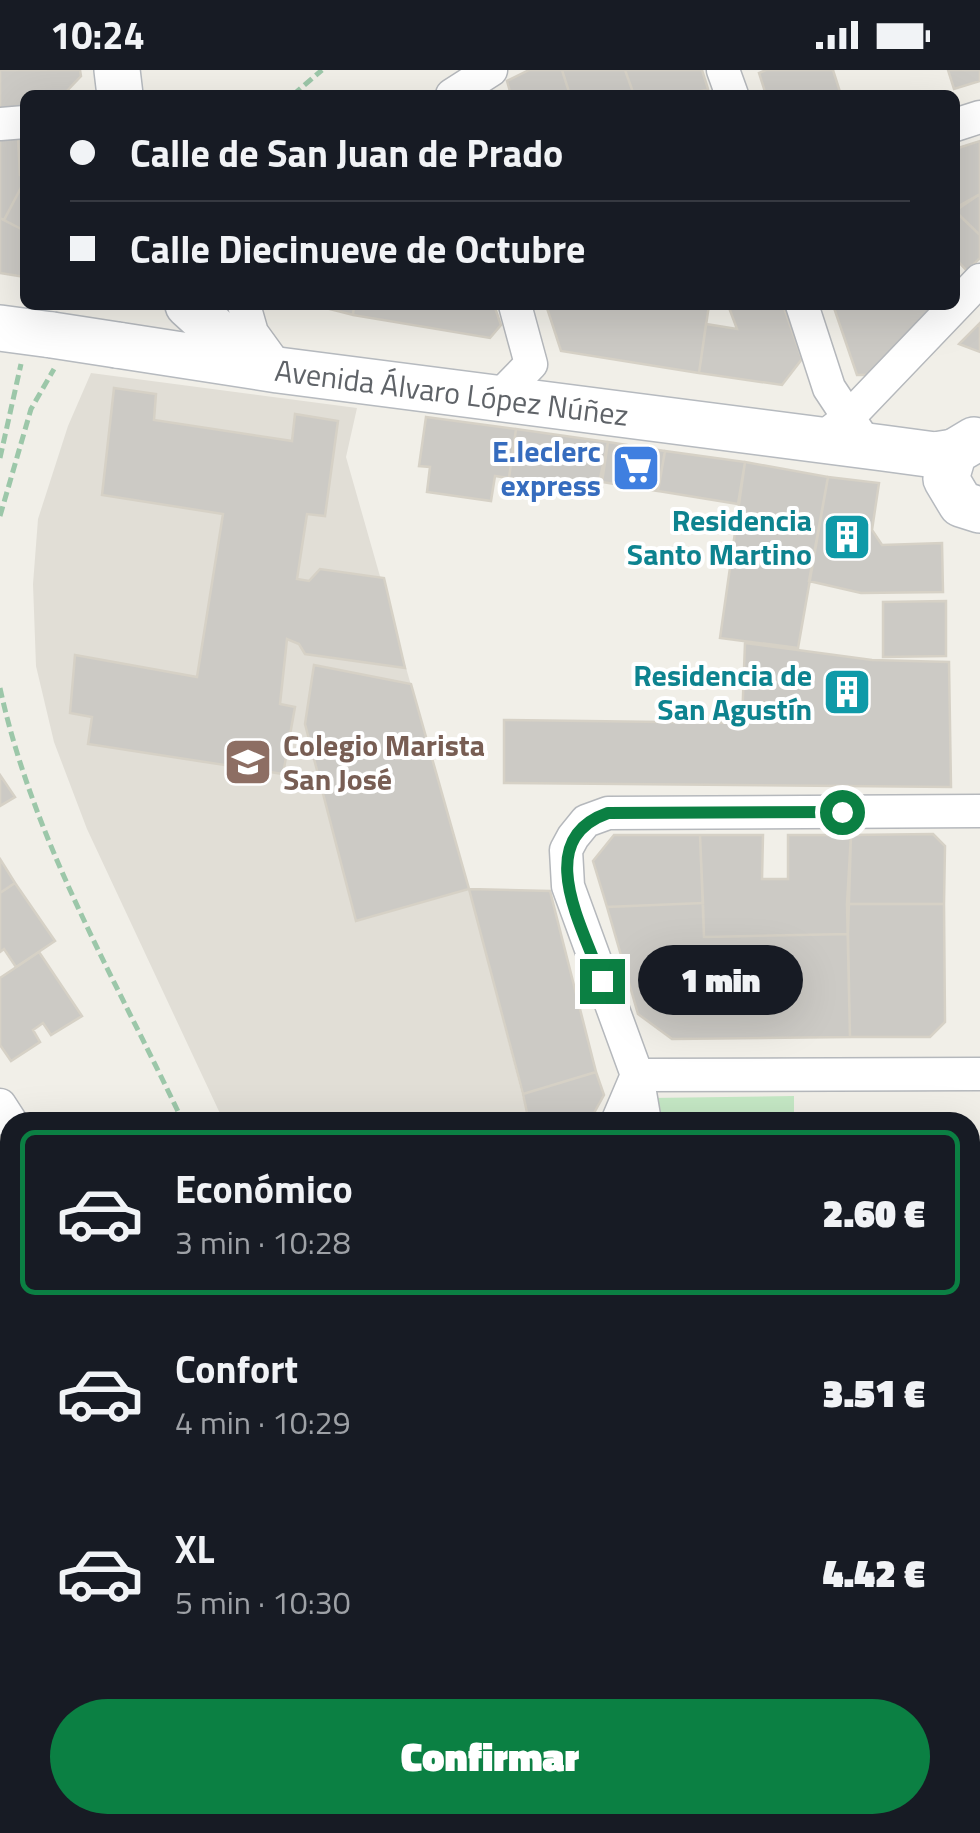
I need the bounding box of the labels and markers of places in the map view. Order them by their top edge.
place label: E.leclerc express [492,428,601,508]
supermarket icon: E.leclerc express [610,442,662,494]
place label: Residencia Santo Martino [627,497,812,577]
building icon: Residencia Santo Martino [821,511,873,563]
place label: Residencia de San Agustín [633,652,812,732]
building icon: Residencia de San Agustín [821,666,873,718]
place label: Colegio Marista San José [283,722,485,802]
school or university icon: Colegio Marista San José [222,736,274,788]

